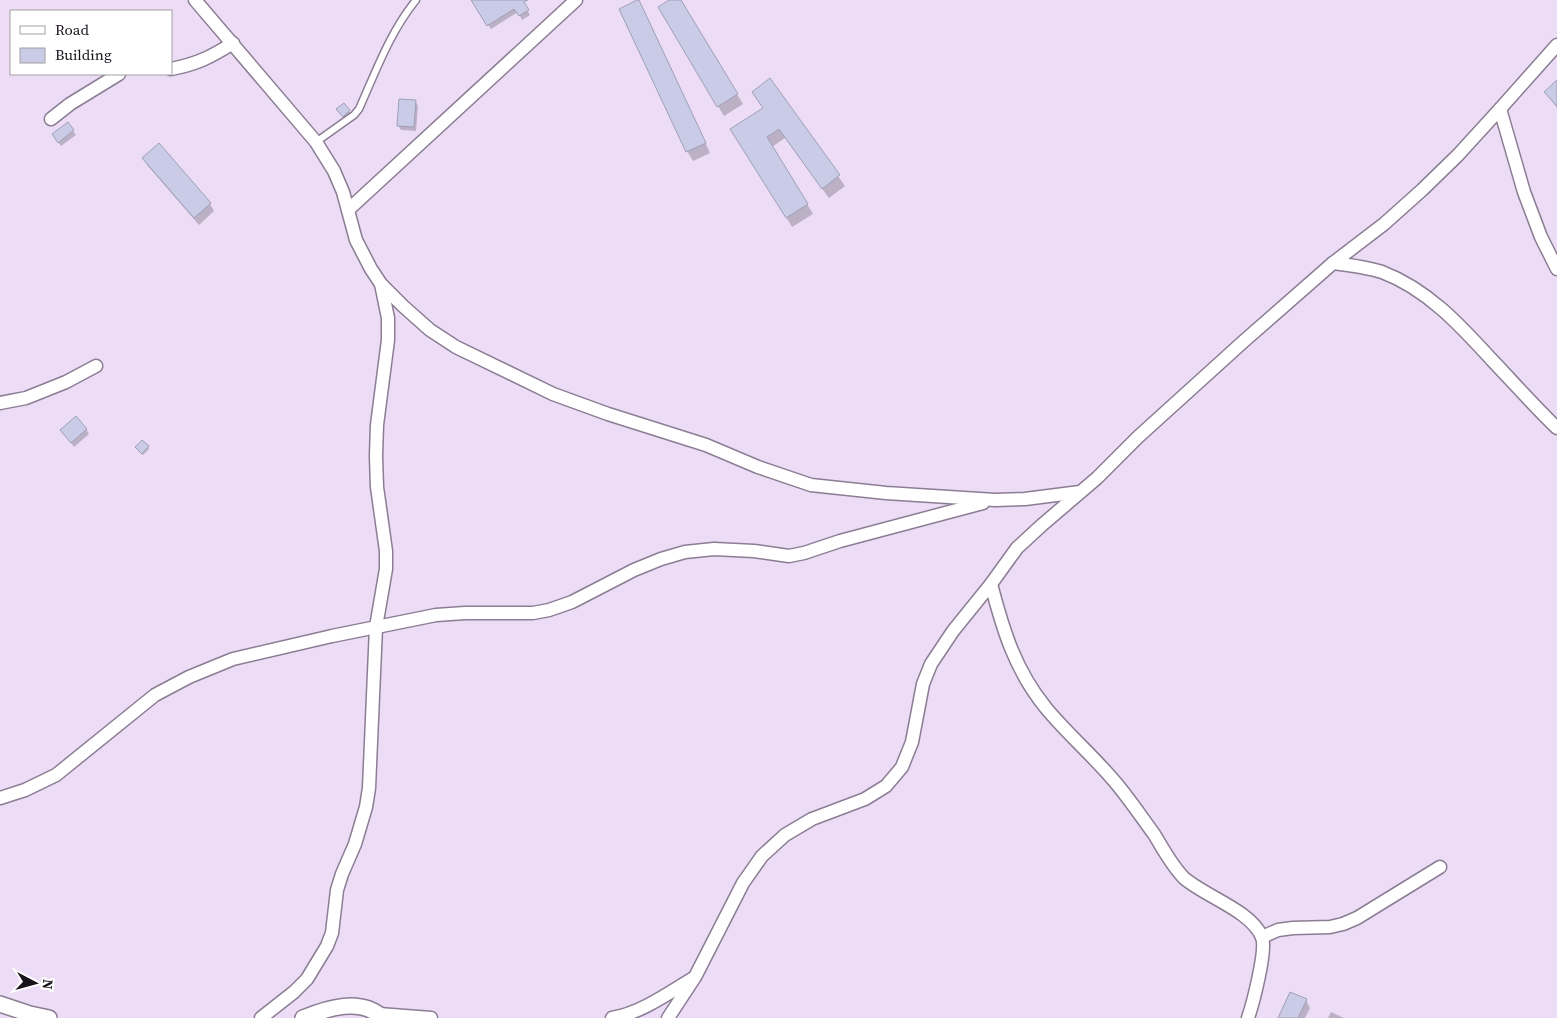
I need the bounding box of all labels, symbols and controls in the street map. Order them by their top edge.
legend [10,10,172,75]
text: Road [55,19,89,40]
text: Building [55,44,112,65]
north arrow [10,958,60,1008]
text: N [37,978,58,990]

